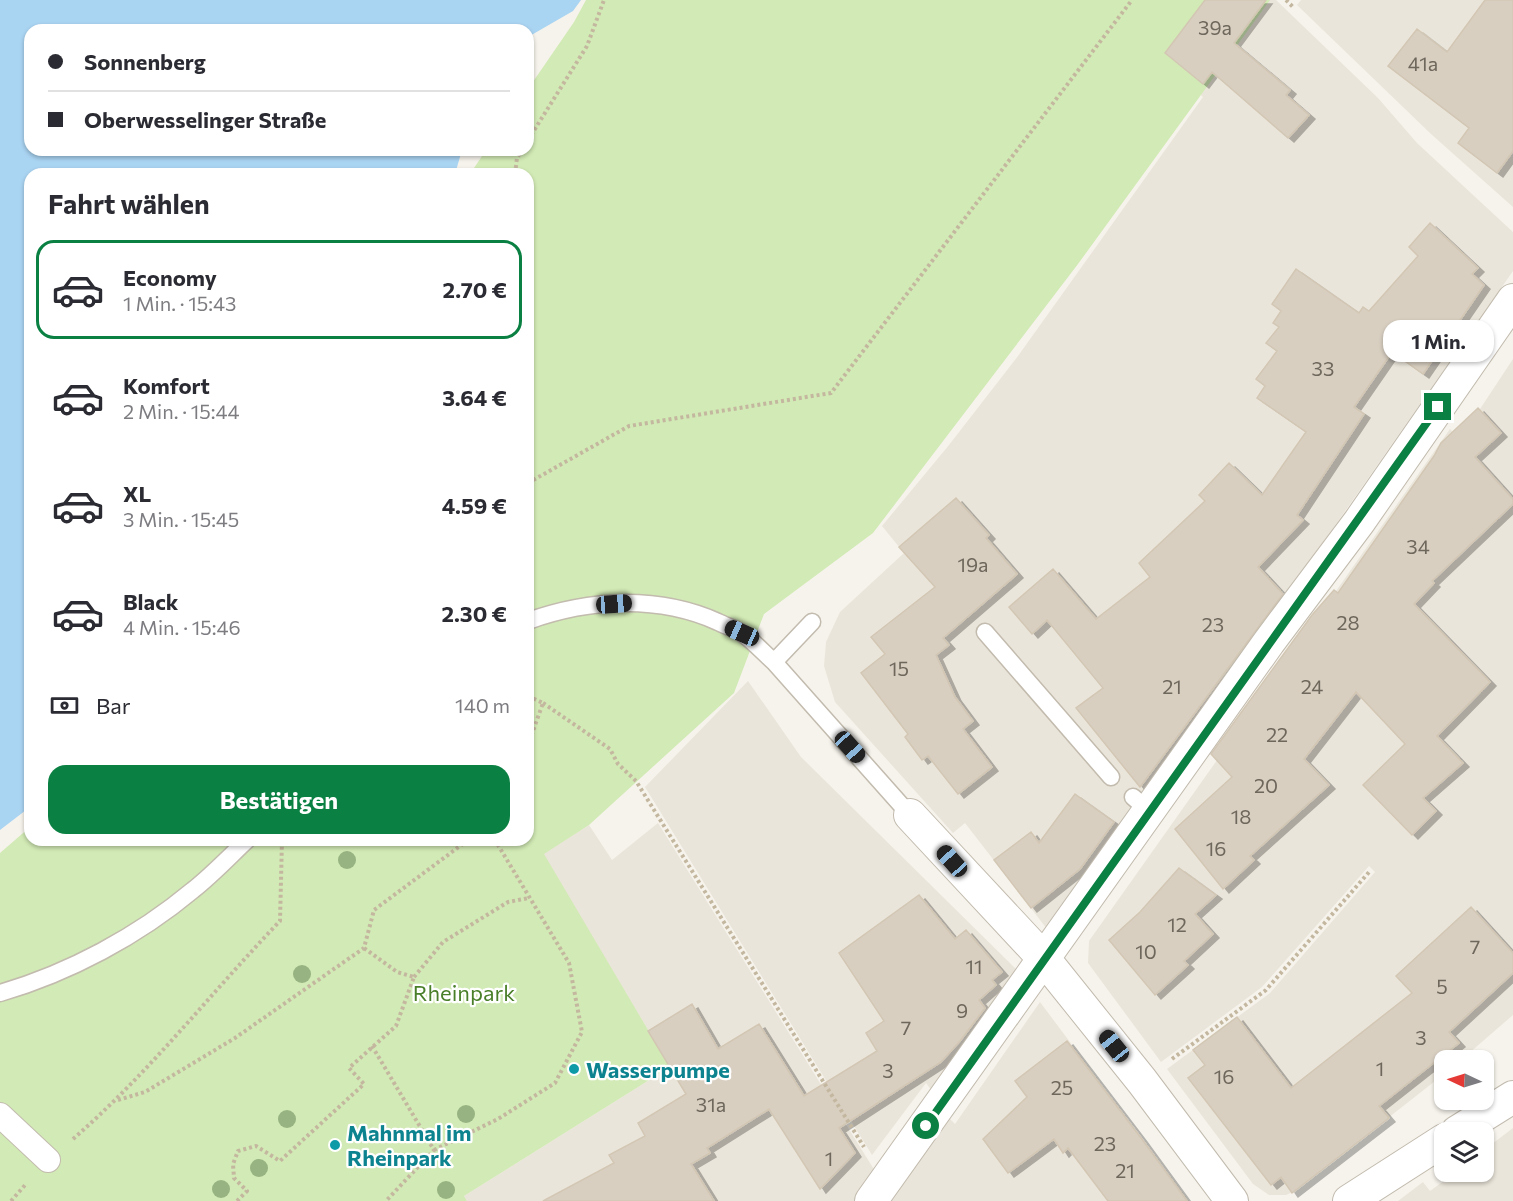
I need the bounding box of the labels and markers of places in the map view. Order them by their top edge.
place label: Wasserpumpe [586,1056,730,1083]
marker: Wasserpumpe [567,1062,581,1076]
place label: Mahnmal im Rheinpark [347,1119,471,1171]
marker: Mahnmal im Rheinpark [328,1138,342,1152]

